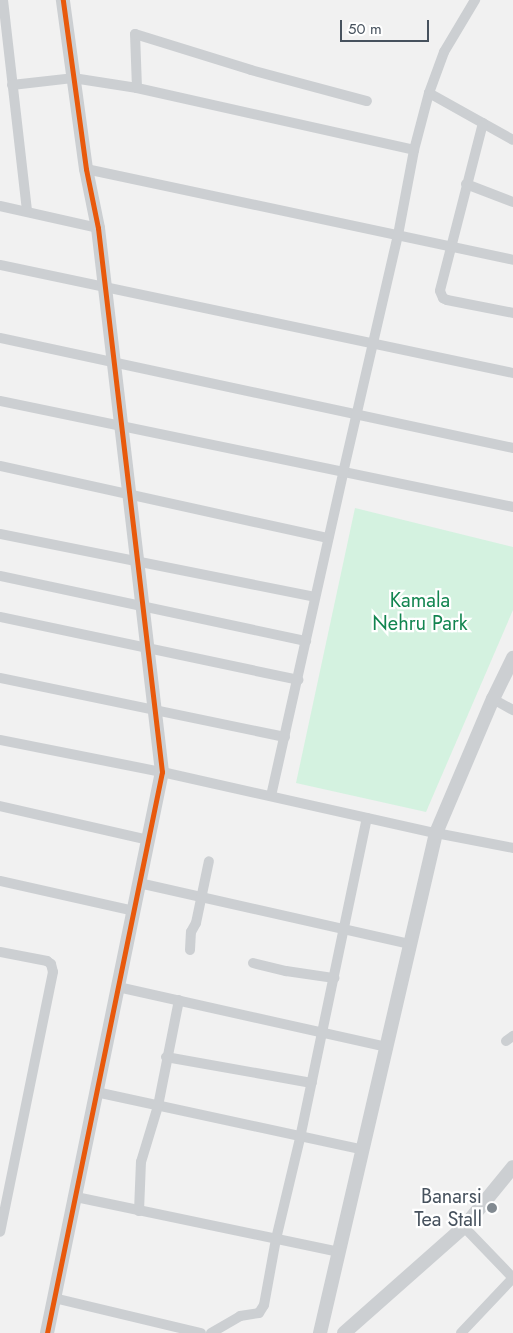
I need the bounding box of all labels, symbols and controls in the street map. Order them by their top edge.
scale bar [343,10,432,42]
text: 50 m [348,18,382,40]
park label: Kamala Nehru Park [372,588,468,635]
place label: Banarsi Tea Stall [414,1184,482,1231]
marker: Banarsi Tea Stall [486,1202,498,1214]

